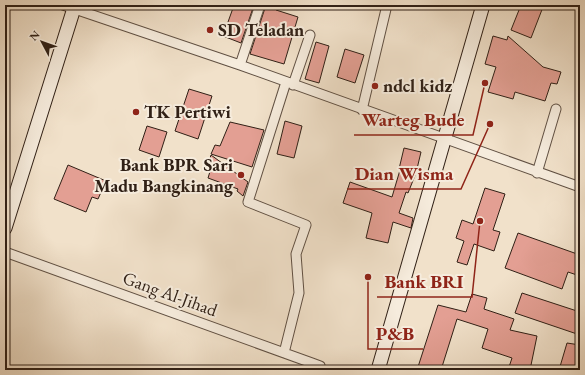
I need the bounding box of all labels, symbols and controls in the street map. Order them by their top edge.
place label: SD Teladan [218,18,304,41]
north arrow [22,22,62,62]
marker: SD Teladan [205,25,215,35]
text: N [26,27,43,43]
place label: ndcl kidz [383,74,453,97]
marker: ndcl kidz [370,81,380,91]
place label: TK Pertiwi [144,100,231,123]
callout: Warteg Bude [354,104,473,135]
marker: TK Pertiwi [131,107,141,117]
text: Warteg Bude [361,107,465,132]
place label: Bank BPR Sari Madu Bangkinang [94,153,234,197]
callout: Dian Wisma [347,158,461,189]
text: Dian Wisma [355,161,454,186]
marker: Bank BPR Sari Madu Bangkinang [236,170,246,180]
street label: Gang Al-Jihad [120,266,221,322]
callout: Bank BRI [377,266,472,297]
text: Bank BRI [384,269,464,294]
callout: P&B [368,318,423,349]
text: P&B [376,321,414,346]

